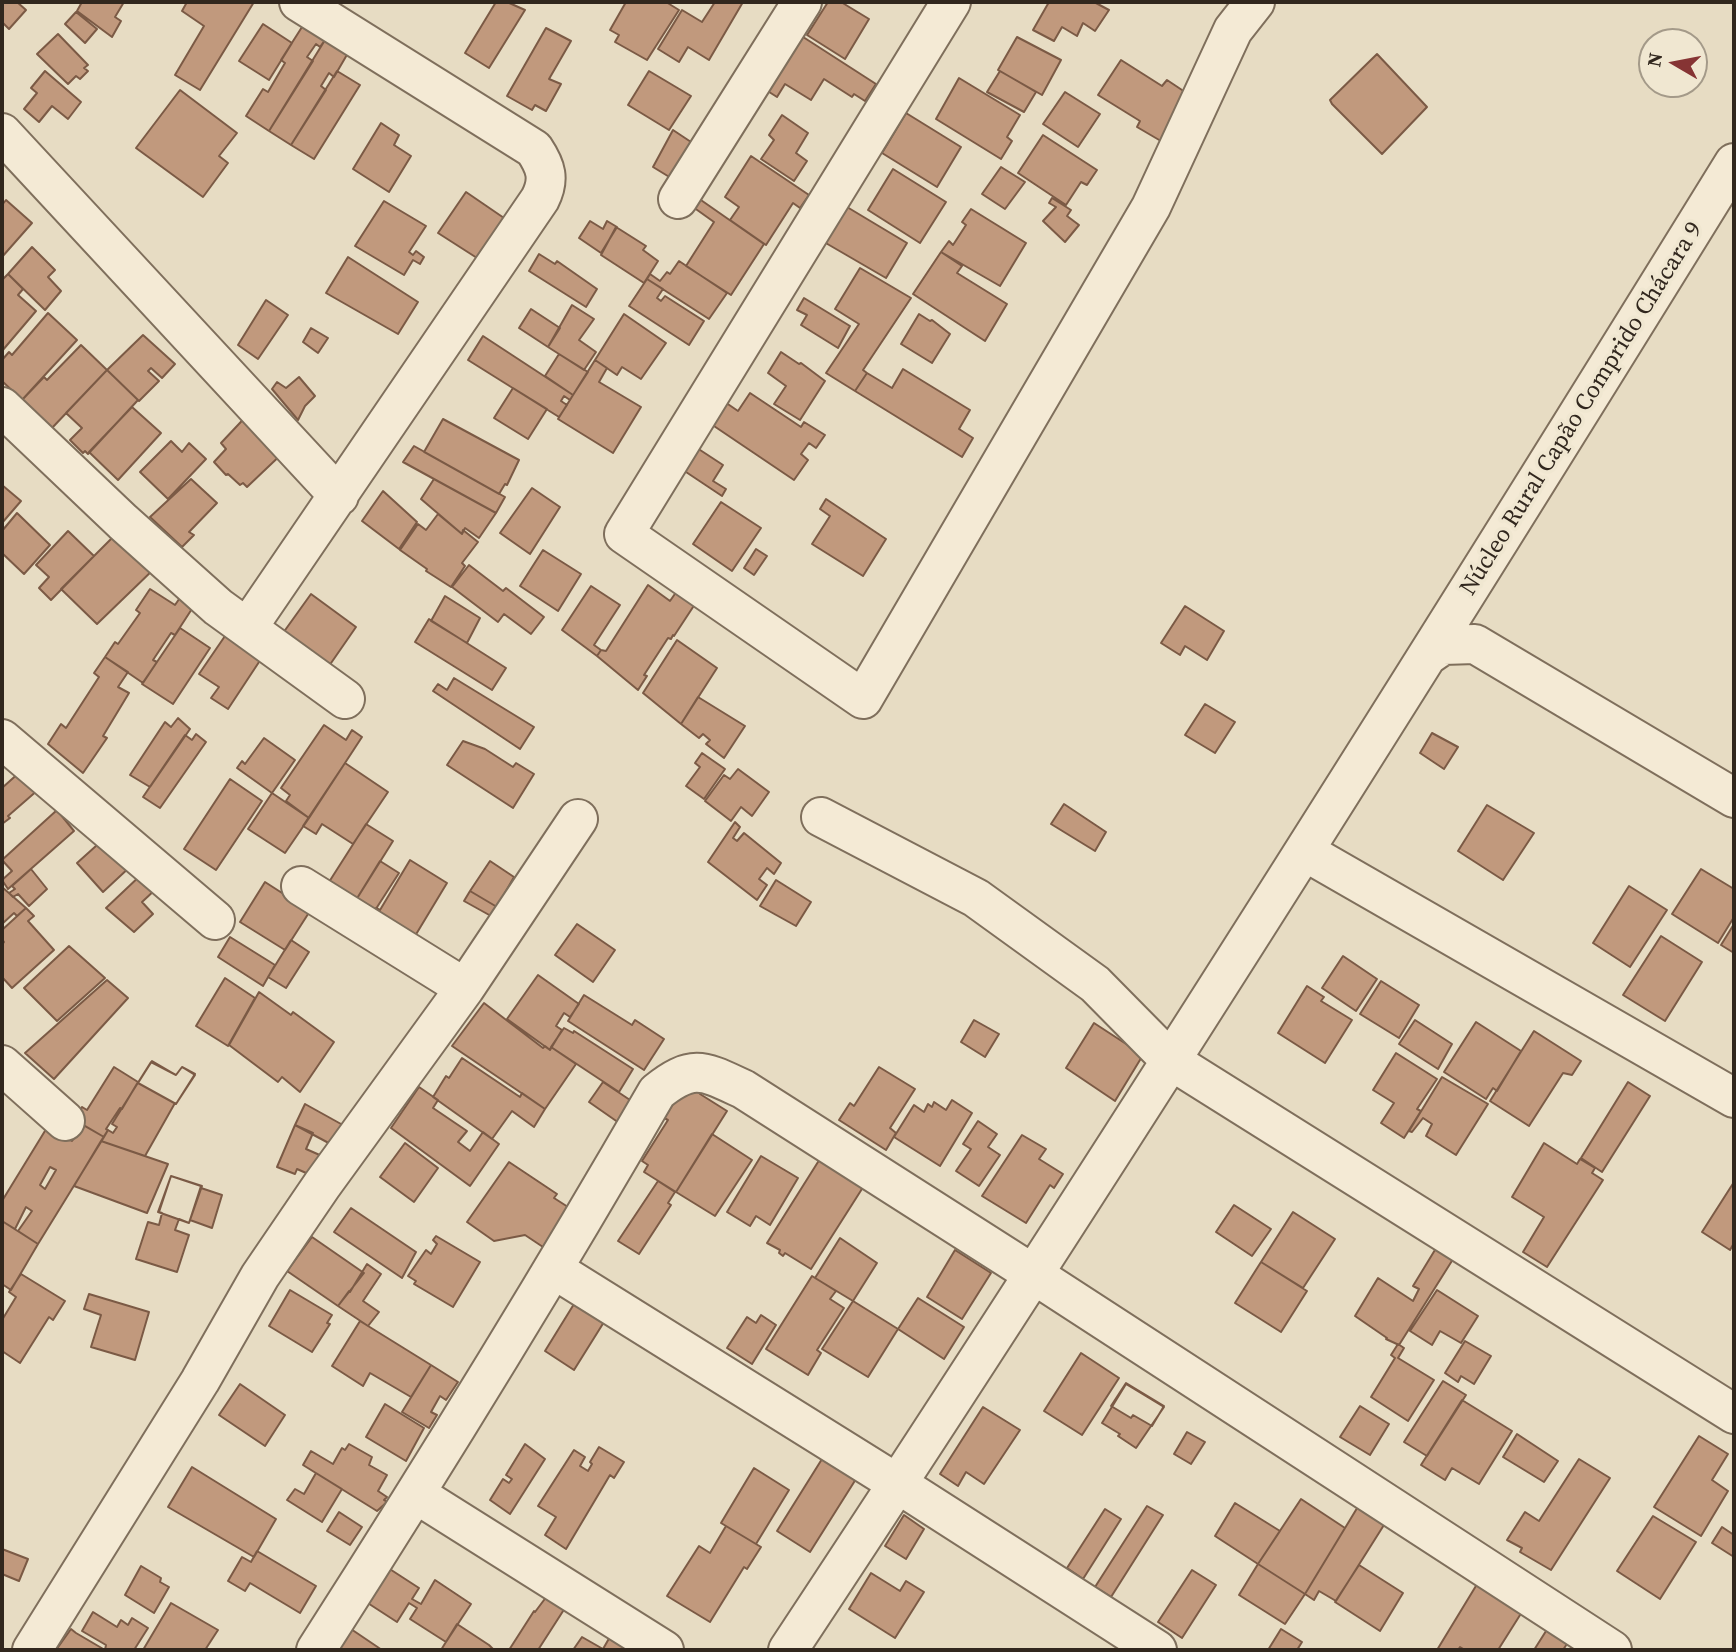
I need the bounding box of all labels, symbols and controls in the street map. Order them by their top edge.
north arrow [1638,28,1708,98]
text: N [1640,51,1668,69]
street label: Núcleo Rural Capão Comprido Chácara 9 [1455,217,1709,601]

